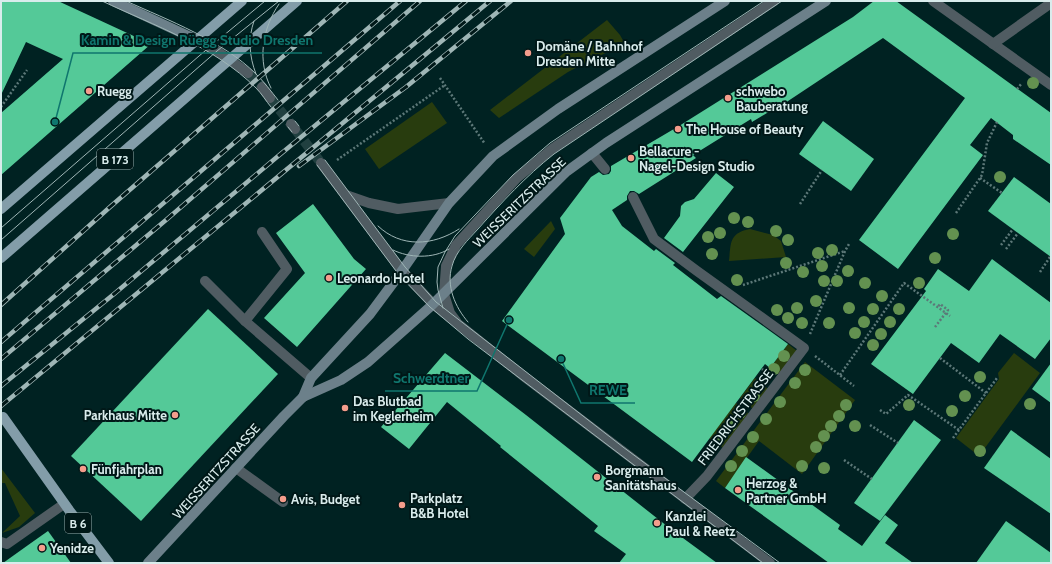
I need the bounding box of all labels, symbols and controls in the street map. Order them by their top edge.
callout: Kamin & Design Rüegg Studio Dresden [73,27,322,53]
text: Kamin & Design Rüegg Studio Dresden [81,31,313,49]
place label: Domäne / Bahnhof Dresden Mitte [536,38,643,69]
marker: Domäne / Bahnhof Dresden Mitte [523,48,533,58]
place label: Ruegg [97,83,132,99]
place label: schwebo Bauberatung [736,83,808,114]
marker: Ruegg [84,86,94,96]
marker: schwebo Bauberatung [723,93,733,103]
place label: The House of Beauty [686,121,804,137]
marker: The House of Beauty [673,124,683,134]
place label: Bellacure - Nagel-Design Studio [639,143,755,174]
road number: B 173 [97,149,133,169]
street label: WEISSERITZSTRASSE [469,153,569,251]
marker: Bellacure - Nagel-Design Studio [626,153,636,163]
place label: Leonardo Hotel [337,270,425,286]
marker: Leonardo Hotel [324,273,334,283]
callout: Schwerdtner [385,365,477,391]
street label: FRIEDRICHSTRASSE [694,366,776,468]
text: Schwerdtner [393,369,469,387]
callout: REWE [581,377,635,403]
text: REWE [589,381,627,399]
place label: Das Blutbad im Keglerheim [353,393,434,424]
marker: Das Blutbad im Keglerheim [340,403,350,413]
place label: Parkhaus Mitte [84,407,167,423]
marker: Parkhaus Mitte [170,410,180,420]
street label: WEISSERITZSTRASSE [169,420,263,522]
place label: Fünfjahrplan [91,461,162,477]
place label: Borgmann Sanitätshaus [605,462,677,493]
marker: Fünfjahrplan [78,464,88,474]
marker: Borgmann Sanitätshaus [592,472,602,482]
place label: Herzog & Partner GmbH [746,475,826,506]
marker: Herzog & Partner GmbH [733,485,743,495]
place label: Parkplatz B&B Hotel [410,490,469,521]
place label: Avis, Budget [291,491,360,507]
marker: Avis, Budget [278,494,288,504]
marker: Parkplatz B&B Hotel [397,500,407,510]
place label: Kanzlei Paul & Reetz [665,508,736,539]
road number: B 6 [65,513,91,533]
marker: Kanzlei Paul & Reetz [652,518,662,528]
place label: Yenidze [49,540,94,556]
marker: Yenidze [37,543,47,553]

